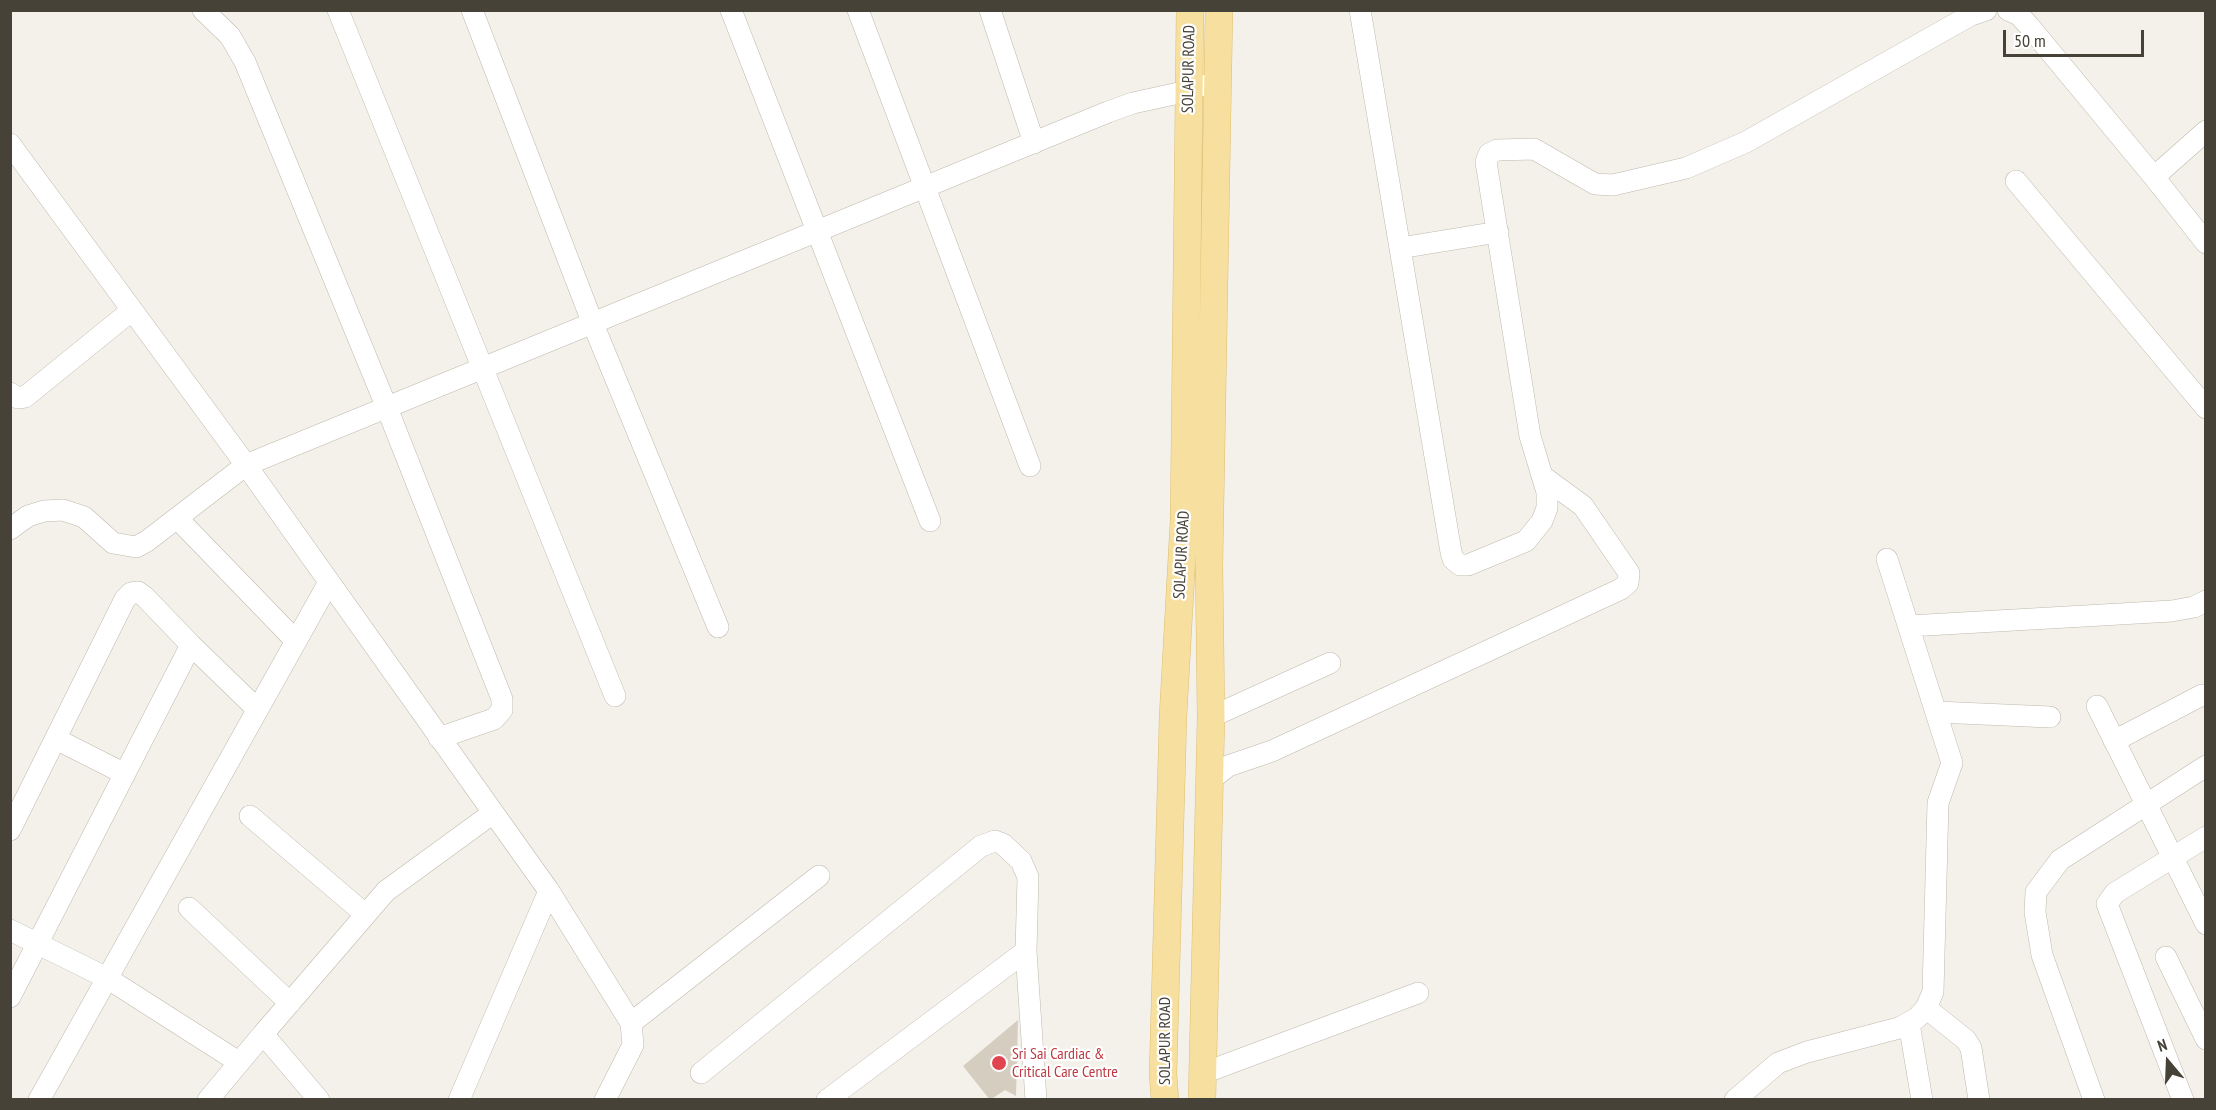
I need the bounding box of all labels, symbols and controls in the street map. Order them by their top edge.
scale bar [2006,18,2147,56]
street label: SOLAPUR ROAD [1179,25,1199,113]
text: 50 m [2014,29,2046,52]
street label: SOLAPUR ROAD [1170,510,1194,600]
street label: SOLAPUR ROAD [1155,997,1175,1085]
north arrow [2138,1032,2198,1092]
text: N [2155,1034,2169,1056]
place label: Sri Sai Cardiac & Critical Care Centre [1012,1044,1118,1082]
marker: Sri Sai Cardiac & Critical Care Centre [990,1054,1008,1072]

